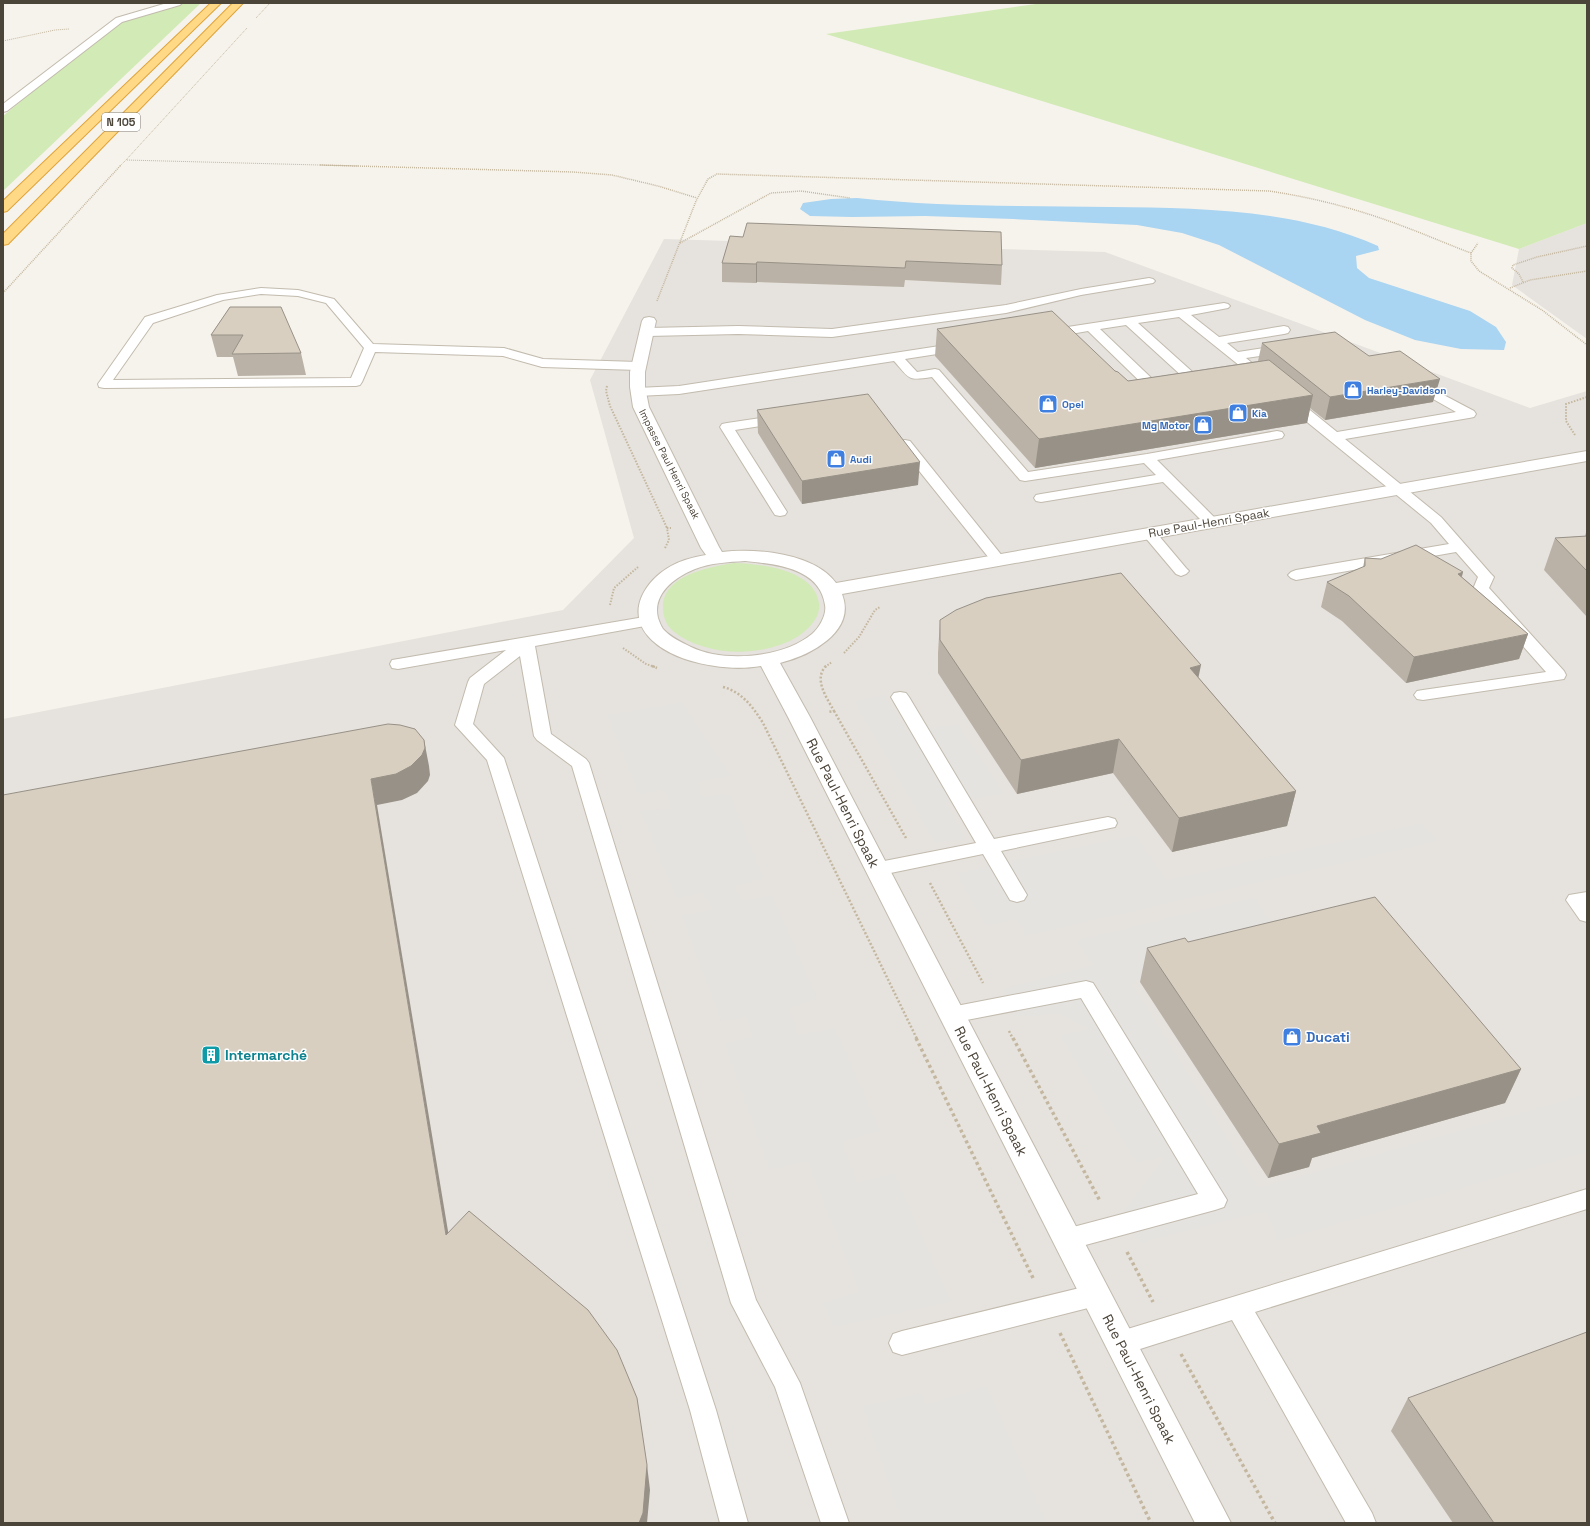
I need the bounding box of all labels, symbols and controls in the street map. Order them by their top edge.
road number: N 105 [102,113,140,131]
shop icon: Harley-Davidson [1342,379,1364,401]
place label: Harley-Davidson [1367,384,1446,397]
shop icon: Opel [1037,393,1059,415]
place label: Opel [1062,398,1084,411]
shop icon: Kia [1227,402,1249,424]
street label: Impasse Paul Henri Spaak [636,407,703,522]
place label: Kia [1252,407,1267,420]
shop icon: Mg Motor [1192,414,1214,436]
place label: Mg Motor [1142,419,1189,432]
shop icon: Audi [825,448,847,470]
place label: Audi [850,453,872,466]
street label: Rue Paul-Henri Spaak [1147,504,1271,542]
street label: Rue Paul-Henri Spaak [802,735,884,871]
street label: Rue Paul-Henri Spaak [950,1023,1032,1159]
shop icon: Ducati [1281,1026,1303,1048]
place label: Ducati [1306,1028,1350,1046]
building icon: Intermarché [200,1044,222,1066]
place label: Intermarché [225,1046,307,1064]
street label: Rue Paul-Henri Spaak [1098,1311,1180,1447]

